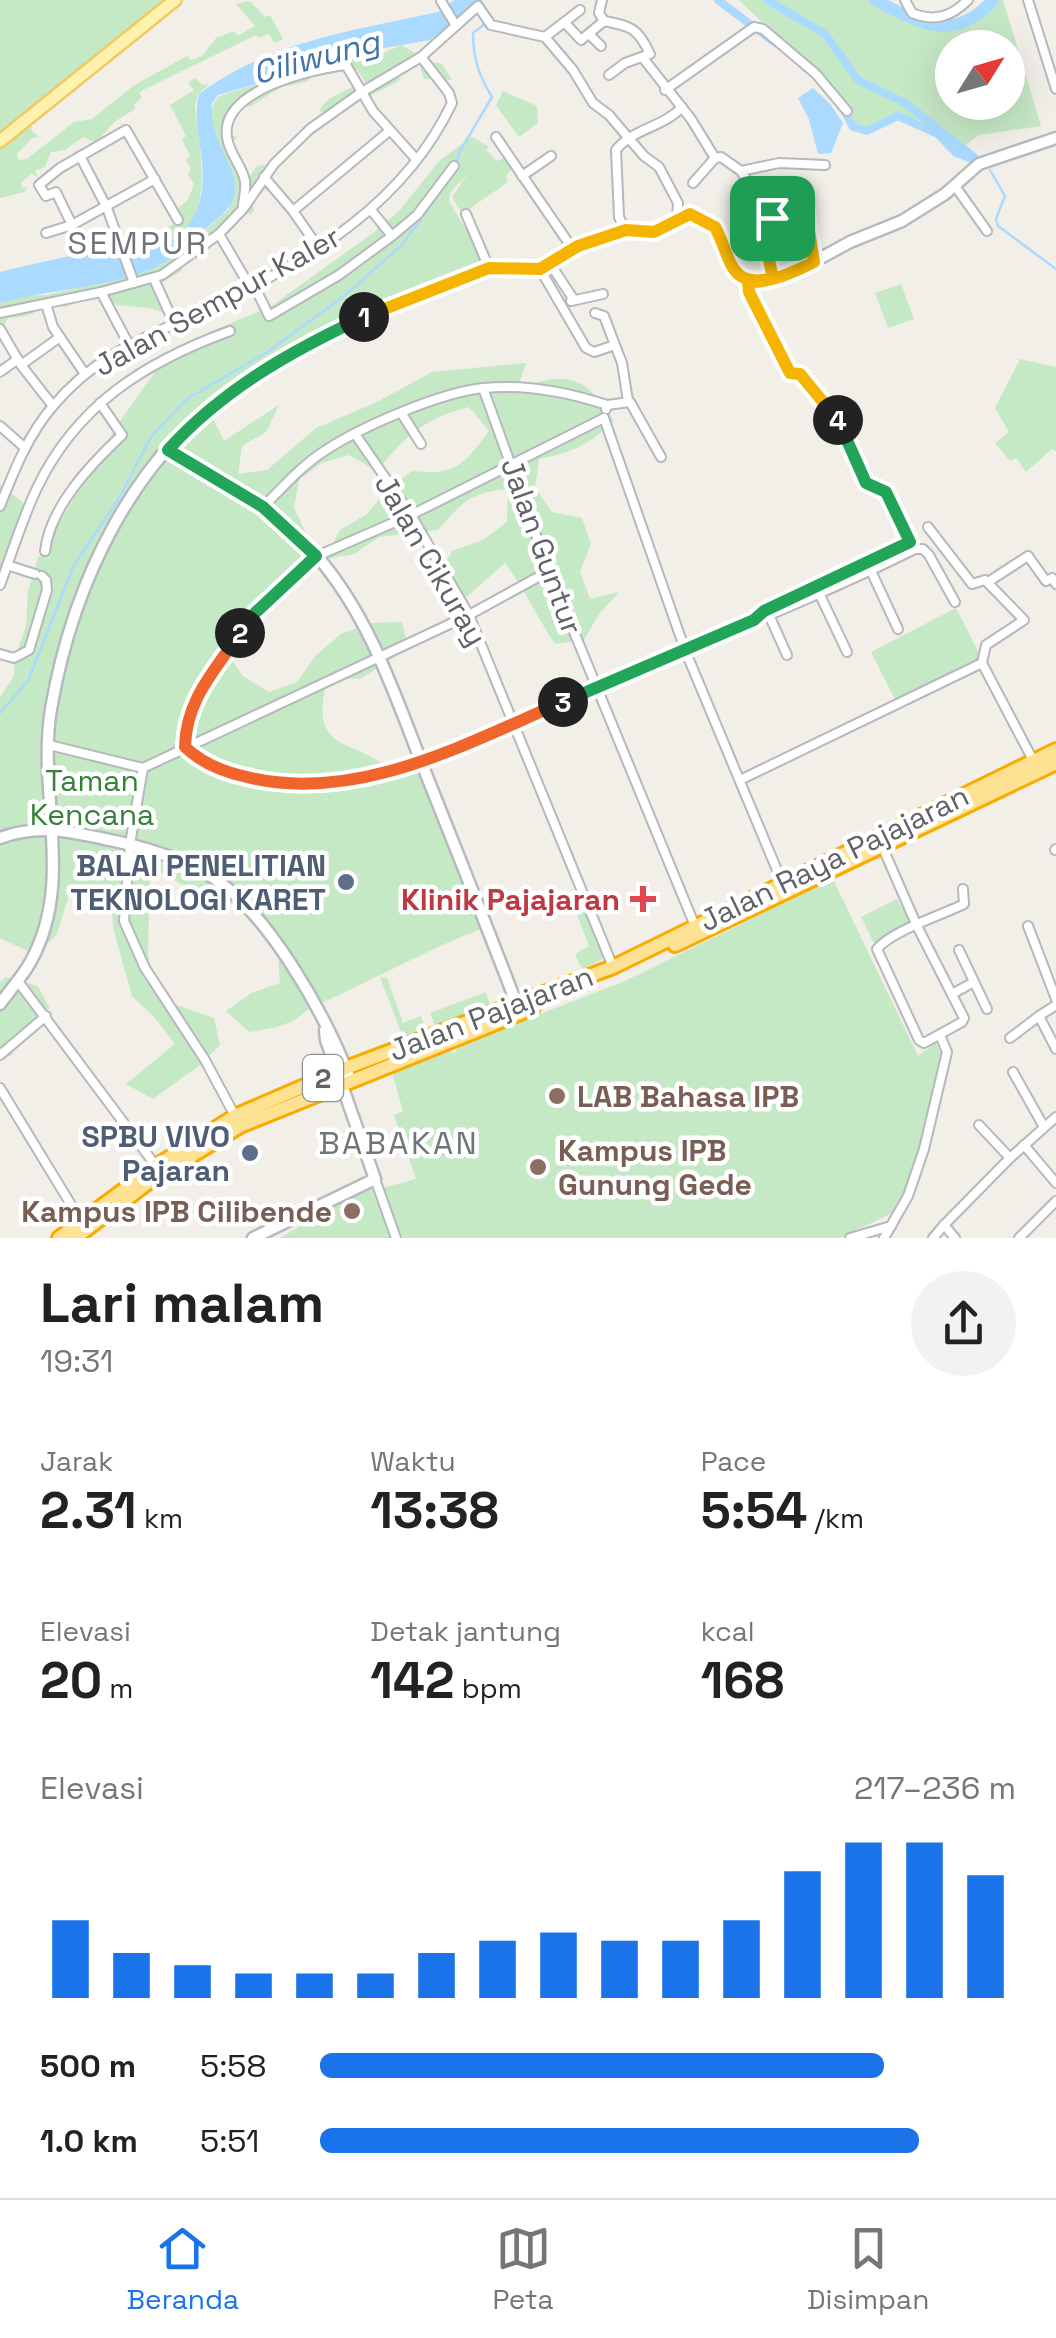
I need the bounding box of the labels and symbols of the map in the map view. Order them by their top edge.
water label: Ciliwung [248,21,385,93]
north arrow [935,30,1025,120]
pin [730,176,815,261]
street label: Jalan Sempur Kaler [87,217,347,385]
district label: SEMPUR [67,223,209,263]
pin: 1 [339,292,389,342]
pin: 4 [813,395,863,445]
street label: Jalan Guntur [492,453,592,639]
street label: Jalan Cikuray [366,467,496,653]
pin: 2 [215,608,265,658]
pin: 3 [538,677,588,727]
park label: Taman Kencana [30,761,154,834]
street label: Jalan Raya Pajajaran [693,776,975,940]
place label: BALAI PENELITIAN TEKNOLOGI KARET [70,846,326,919]
marker: BALAI PENELITIAN TEKNOLOGI KARET [335,871,357,893]
place label: Klinik Pajajaran [401,880,620,919]
marker: Klinik Pajajaran [630,886,656,912]
street label: Jalan Pajajaran [383,956,599,1070]
road number: 2 [303,1055,343,1101]
place label: LAB Bahasa IPB [577,1077,799,1116]
marker: LAB Bahasa IPB [546,1085,568,1107]
place label: SPBU VIVO Pajaran [82,1117,230,1190]
district label: BABAKAN [319,1123,479,1163]
place label: Kampus IPB Gunung Gede [558,1131,752,1204]
marker: SPBU VIVO Pajaran [239,1142,261,1164]
marker: Kampus IPB Gunung Gede [527,1156,549,1178]
place label: Kampus IPB Cilibende [21,1192,332,1231]
marker: Kampus IPB Cilibende [341,1200,363,1222]

